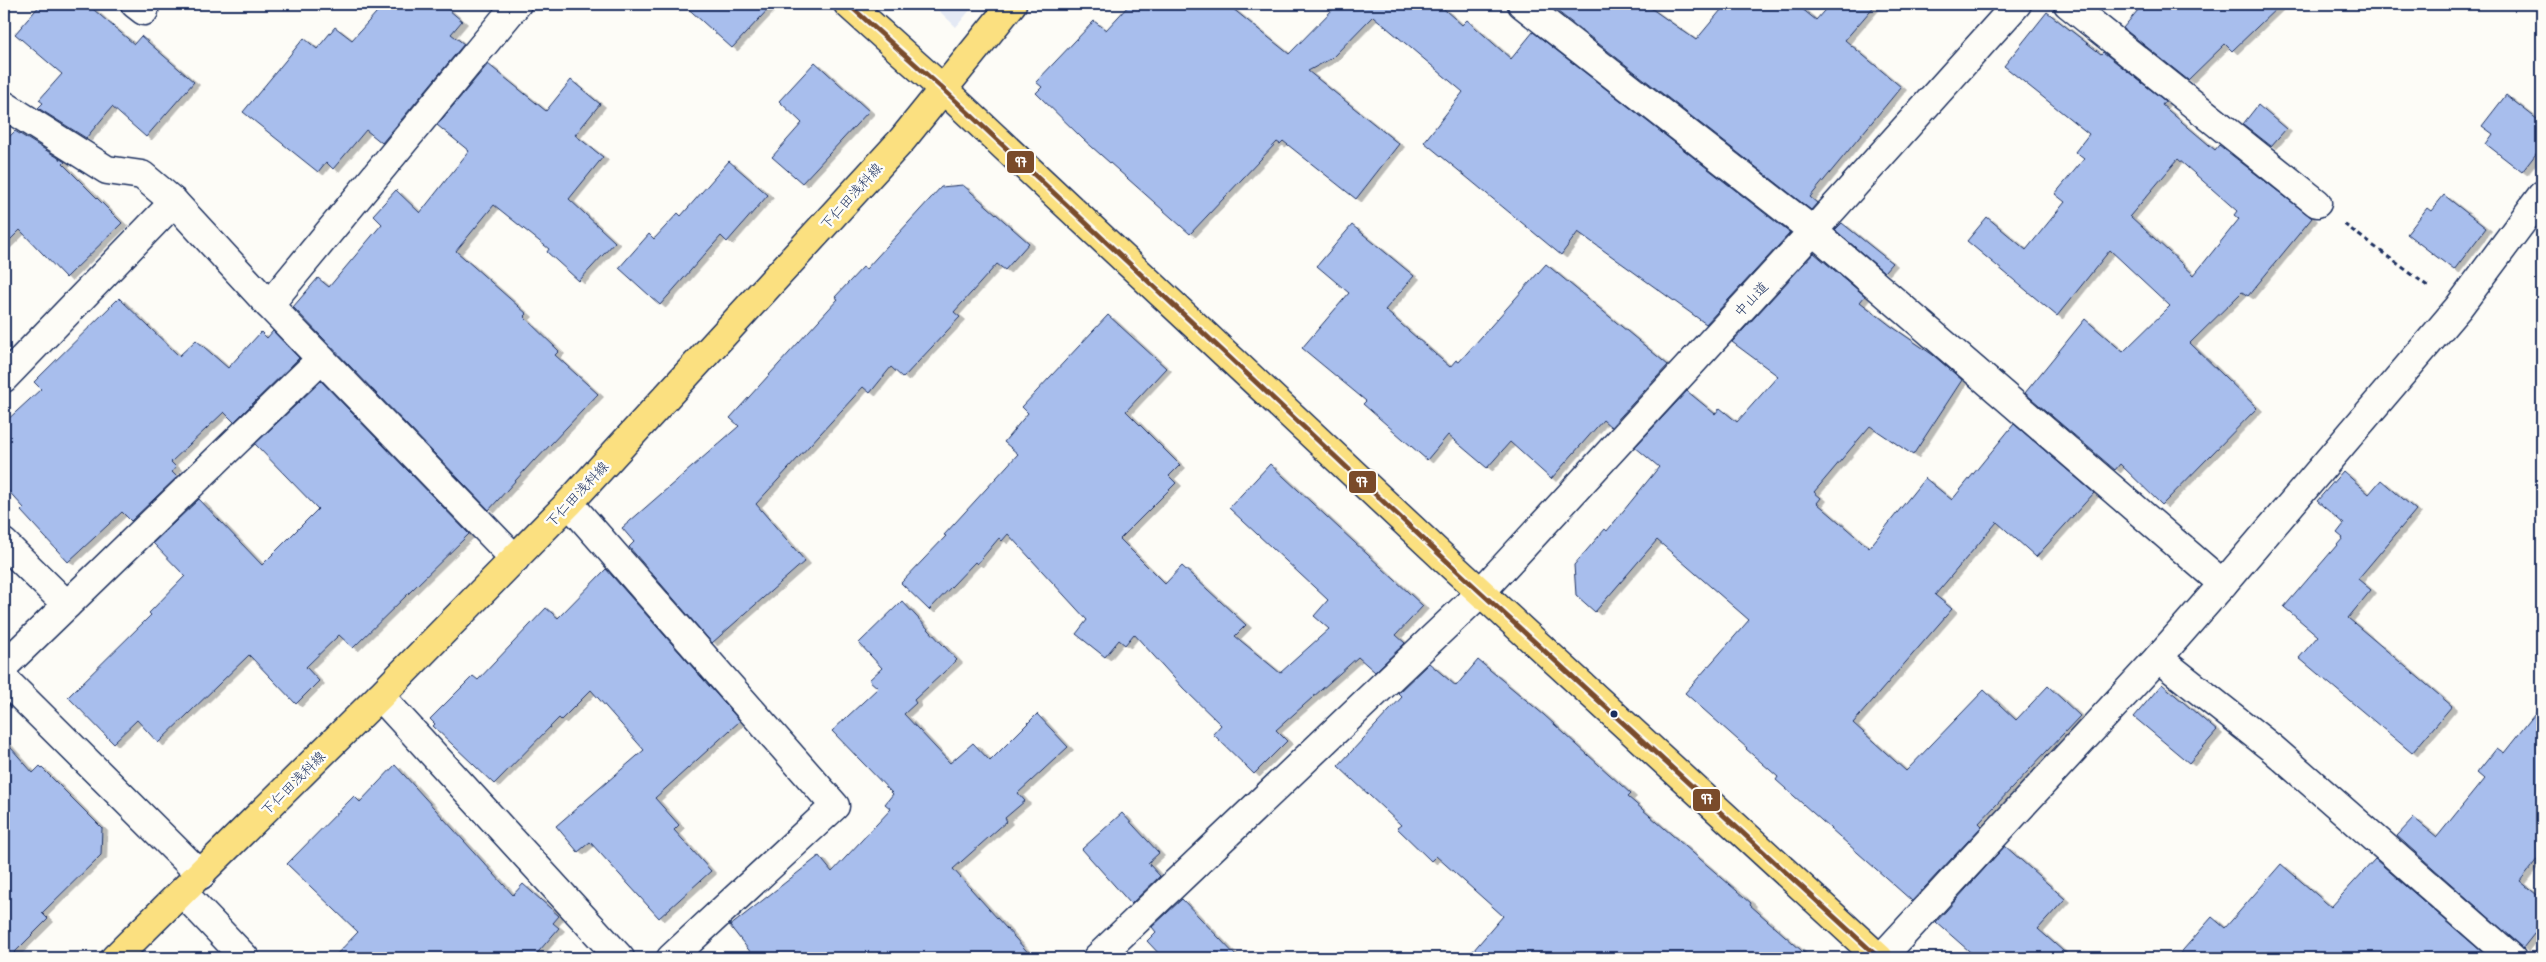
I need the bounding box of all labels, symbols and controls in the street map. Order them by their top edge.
line badge: 97 [1006,150,1035,174]
text: 97 [1015,152,1027,171]
street label: 下仁田浅科線 [815,158,886,233]
street label: 中山道 [1729,277,1772,320]
street label: 下仁田浅科線 [541,456,612,531]
line badge: 97 [1348,470,1377,494]
text: 97 [1356,472,1368,491]
unlabelled marker [1609,709,1619,719]
street label: 下仁田浅科線 [256,746,329,819]
line badge: 97 [1692,788,1721,812]
text: 97 [1701,789,1713,808]

